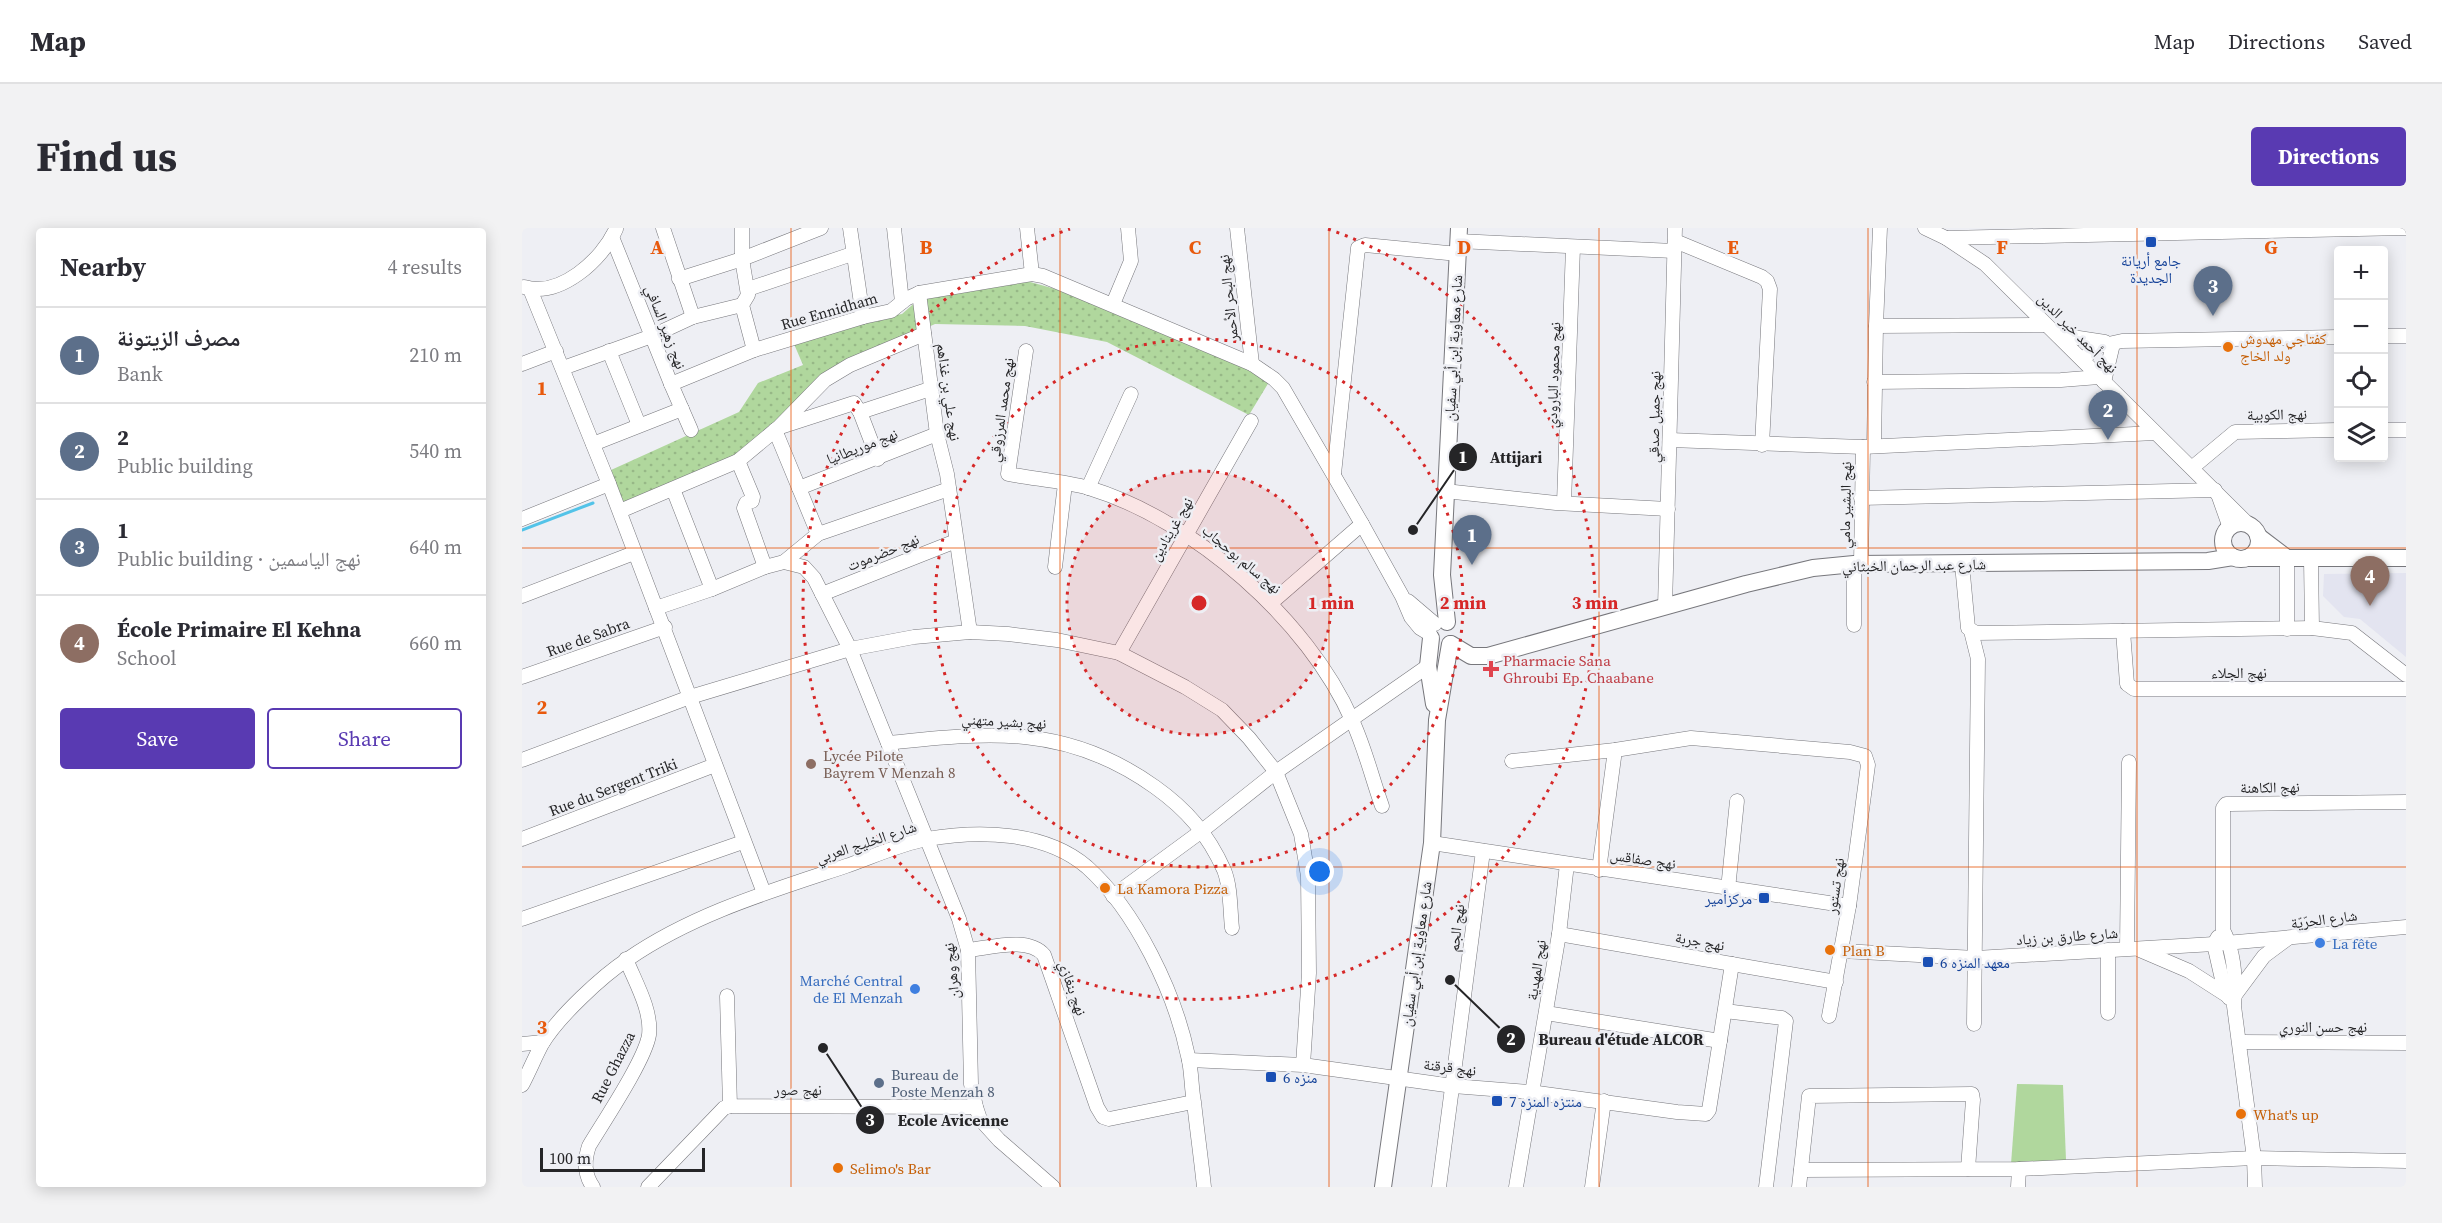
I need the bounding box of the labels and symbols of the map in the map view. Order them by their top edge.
text: A [650,233,664,261]
text: B [919,233,933,261]
text: C [1189,233,1201,261]
text: D [1457,233,1471,261]
text: E [1727,233,1739,261]
text: F [1996,233,2008,261]
text: G [2264,233,2278,261]
marker: جامع أريانة الجديدة [2144,235,2158,249]
place label: جامع أريانة الجديدة [2121,250,2181,288]
street label: نهج البحر الأحمر [1213,254,1243,343]
pin: 3 [2194,266,2232,316]
street label: شارع معاوية إبن أبي سفيان [1439,274,1469,422]
street label: نهج زهير السافي [639,282,692,373]
street label: Rue Ennidham [778,287,880,335]
street label: نهج أحمد خير الدين [2033,288,2123,378]
street label: نهج محمود البارودي [1541,322,1567,429]
place label: كفتاجي مهدوش ولد الخاج [2240,328,2326,366]
marker: كفتاجي مهدوش ولد الخاج [2221,340,2235,354]
street label: نهج علي بن غذاهم [930,342,966,443]
street label: نهج محمد المرزوقي [983,356,1021,464]
street label: نهج جميل صدقي [1643,371,1667,463]
text: 1 [537,374,547,402]
pin: 2 [2088,390,2128,440]
street label: نهج الكوبية [2247,403,2307,425]
street label: نهج موريطانيا [823,423,901,469]
callout: Attijari [1448,440,1555,474]
text: 1 [1458,444,1468,469]
text: Attijari [1490,446,1542,468]
street label: نهج البشير مامي [1834,461,1858,549]
street label: نهج غرينادين [1144,493,1198,565]
pin: 1 [1452,516,1492,565]
street label: نهج سالم بوحجاب [1198,520,1286,598]
street label: نهج حضرموت [844,528,922,576]
street label: شارع عبد الرحمان الخبثاني [1842,553,1986,579]
pin: 4 [2350,556,2390,606]
text: 1 min [1308,590,1354,615]
text: 2 min [1440,590,1486,615]
text: 3 min [1572,590,1618,615]
centre of rings [1189,593,1209,613]
street label: Rue de Sabra [544,612,633,662]
place label: Pharmacie Sana Ghroubi Ep. Chaabane [1503,650,1654,688]
marker: Pharmacie Sana Ghroubi Ep. Chaabane [1484,662,1498,676]
street label: نهج الجلاء [2211,662,2267,683]
text: 2 [537,693,548,721]
street label: نهج بشير متهني [961,708,1047,736]
place label: Lycée Pilote Bayrem V Menzah 8 [823,745,955,783]
street label: Rue du Sergent Triki [546,753,680,821]
marker: Lycée Pilote Bayrem V Menzah 8 [804,757,818,771]
street label: نهج الكاهنة [2240,776,2300,798]
street label: شارع الخليج العربي [813,816,920,870]
street label: نهج صفاقس [1609,844,1677,874]
street label: نهج تستور [1821,856,1849,916]
your location [1305,857,1334,886]
place label: La Kamora Pizza [1117,878,1229,899]
street label: شارع معاوية إبن أبي سفيان [1395,880,1438,1028]
marker: La Kamora Pizza [1098,881,1112,895]
place label: مركزأمير [1704,888,1752,909]
marker: مركزأمير [1757,891,1771,905]
street label: نهج الجم [1443,903,1469,953]
street label: شارع الحرّيّة [2290,904,2359,933]
street label: شارع طارق بن زياد [2015,922,2119,950]
street label: نهج جربة [1674,926,1726,956]
place label: La fête [2332,933,2378,954]
marker: La fête [2313,936,2327,950]
street label: نهج المهدية [1521,938,1551,1002]
place label: Plan B [1842,940,1885,961]
street label: نهج وهران [938,942,964,1000]
marker: Plan B [1823,943,1837,957]
place label: معهد المنزه 6 [1940,952,2010,973]
marker: معهد المنزه 6 [1921,955,1935,969]
street label: نهج بنغازي [1052,958,1092,1019]
place label: Marché Central de El Menzah [799,970,904,1008]
marker: Marché Central de El Menzah [908,982,922,996]
text: 3 [537,1013,548,1041]
street label: نهج حسن النوري [2279,1016,2367,1038]
callout: Bureau d'étude ALCOR [1496,1022,1716,1056]
text: 2 [1506,1026,1516,1051]
street label: Rue Ghazza [586,1027,640,1106]
text: Bureau d'étude ALCOR [1538,1028,1704,1050]
street label: نهج قرقنة [1422,1053,1478,1081]
place label: Bureau de Poste Menzah 8 [891,1064,995,1102]
place label: منزه 6 [1283,1067,1318,1088]
marker: منزه 6 [1264,1070,1278,1084]
marker: Bureau de Poste Menzah 8 [872,1076,886,1090]
street label: نهج صور [773,1079,822,1100]
place label: منتزه المنزه 7 [1509,1091,1582,1112]
marker: منتزه المنزه 7 [1490,1094,1504,1108]
callout: Ecole Avicenne [855,1103,1020,1137]
place label: What's up [2253,1104,2319,1125]
text: 3 [865,1107,875,1132]
marker: What's up [2234,1107,2248,1121]
text: Ecole Avicenne [897,1109,1009,1131]
scale bar [540,1145,705,1172]
place label: Selimo's Bar [850,1158,932,1179]
marker: Selimo's Bar [831,1161,845,1175]

